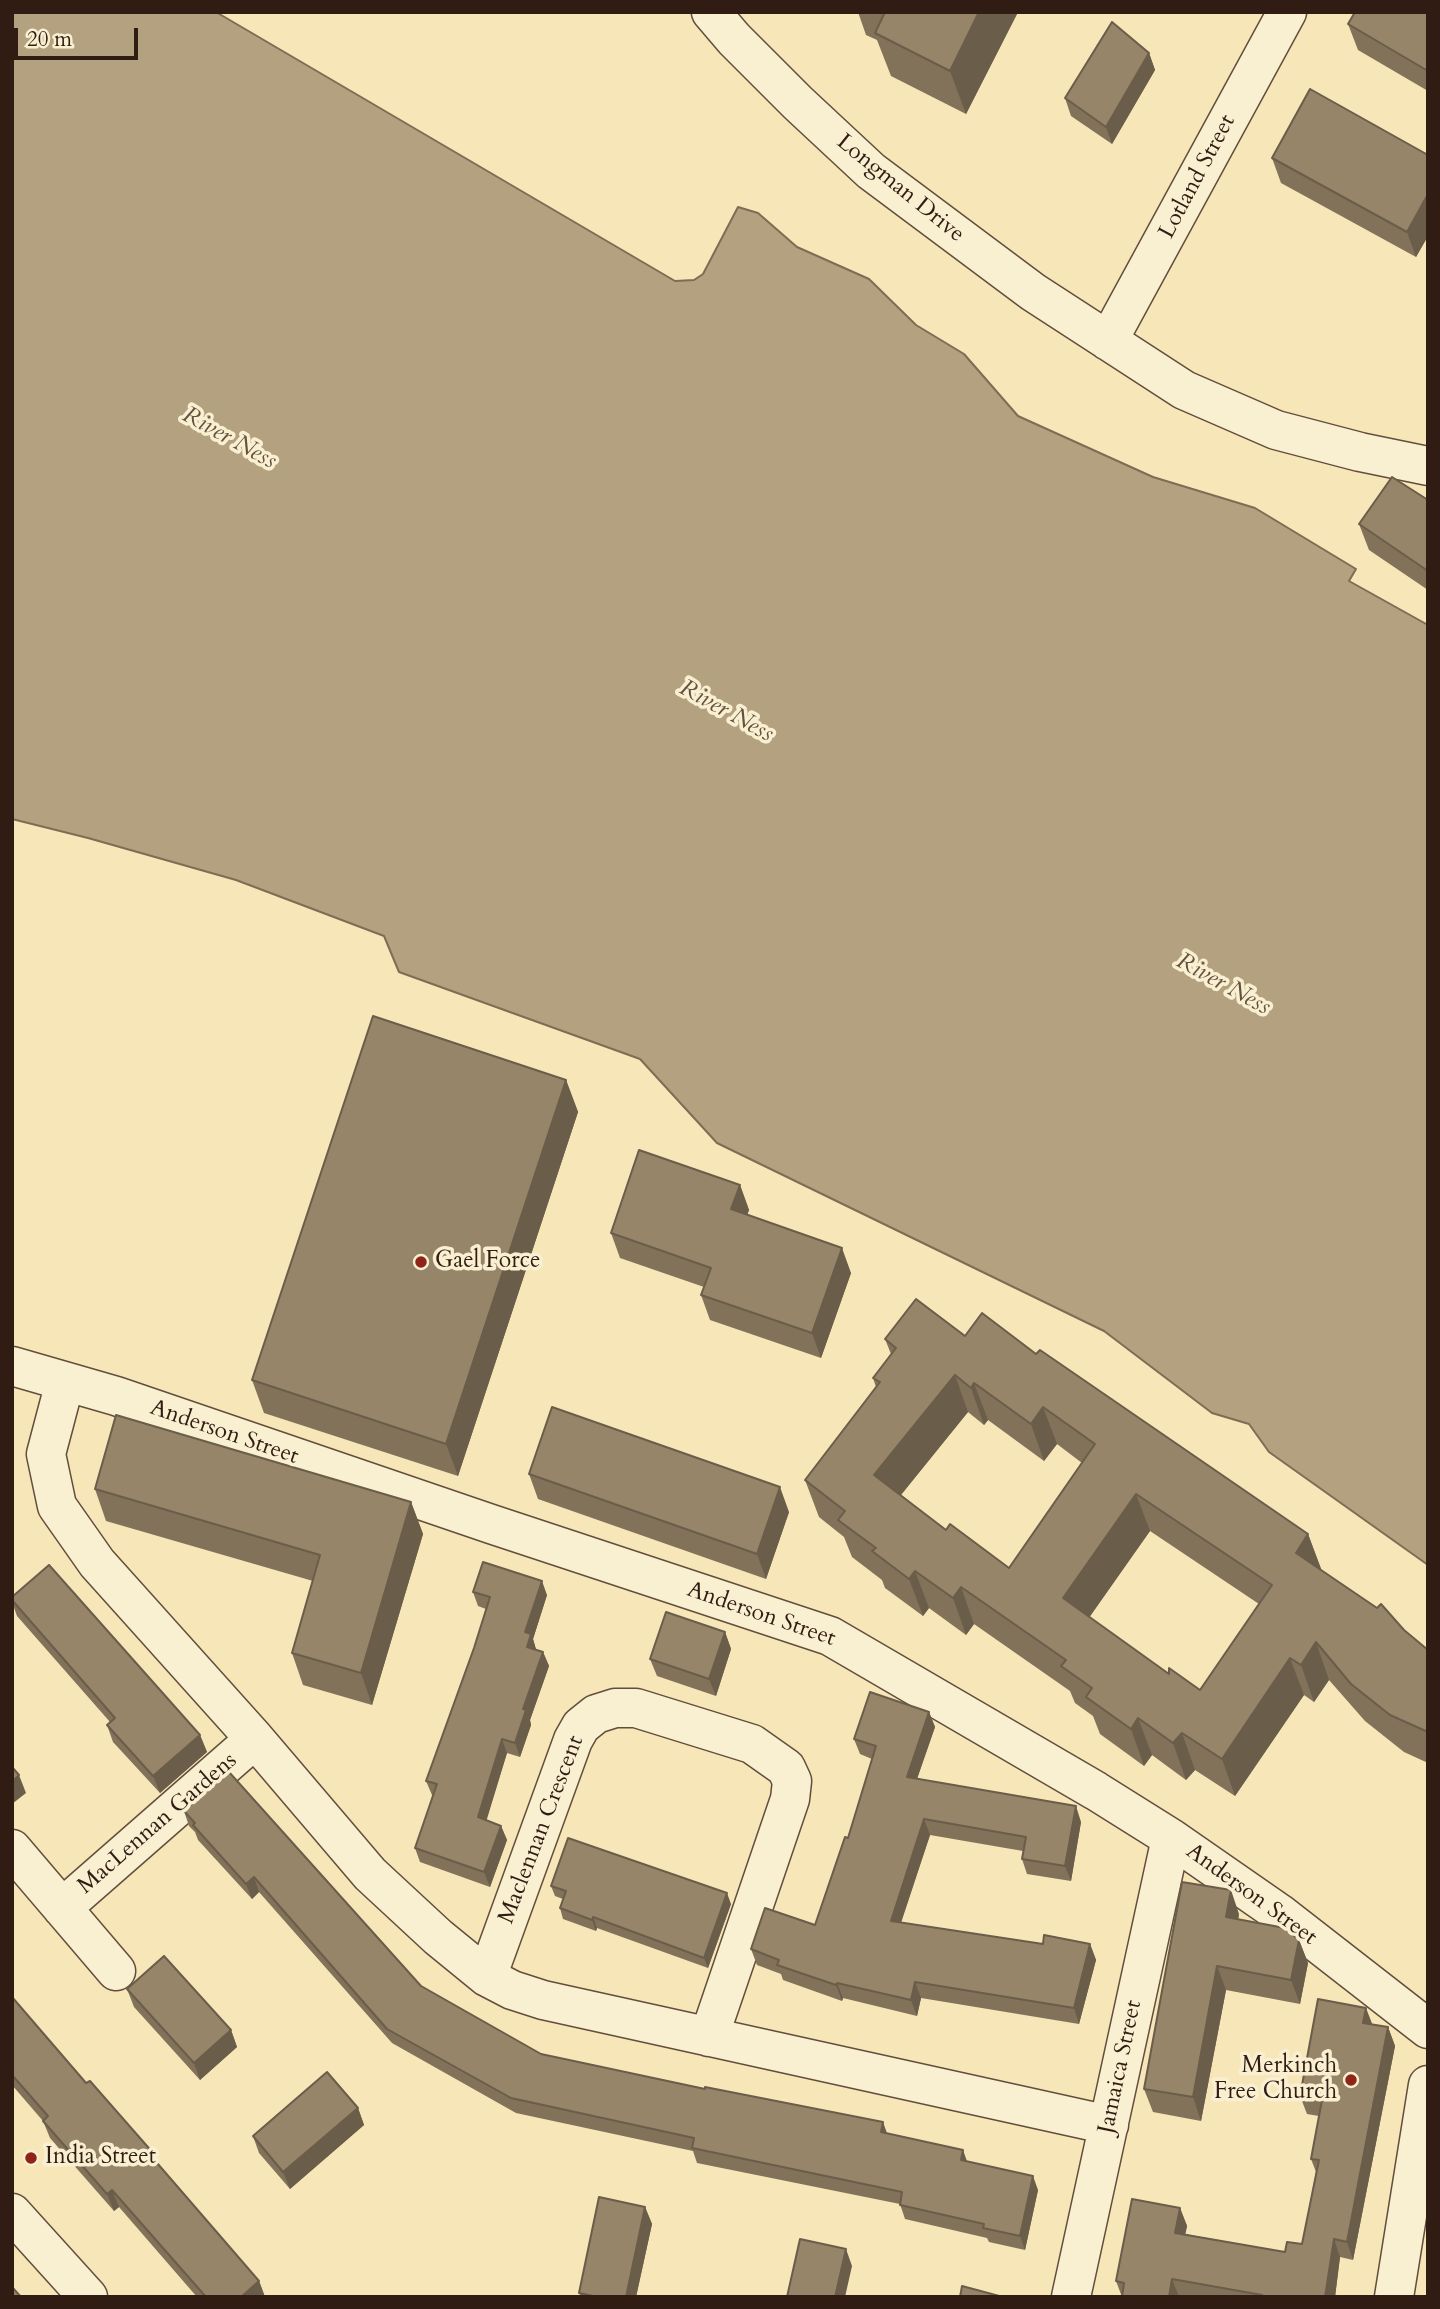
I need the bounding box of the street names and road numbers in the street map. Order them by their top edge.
street label: Lotland Street [1154,110,1242,244]
street label: Longman Drive [830,129,970,249]
street label: Anderson Street [146,1395,302,1471]
street label: Anderson Street [683,1577,839,1653]
street label: Maclennan Crescent [493,1732,591,1928]
street label: MacLennan Gardens [73,1747,243,1901]
street label: Anderson Street [1180,1838,1322,1952]
street label: Jamaica Street [1093,1998,1149,2136]

